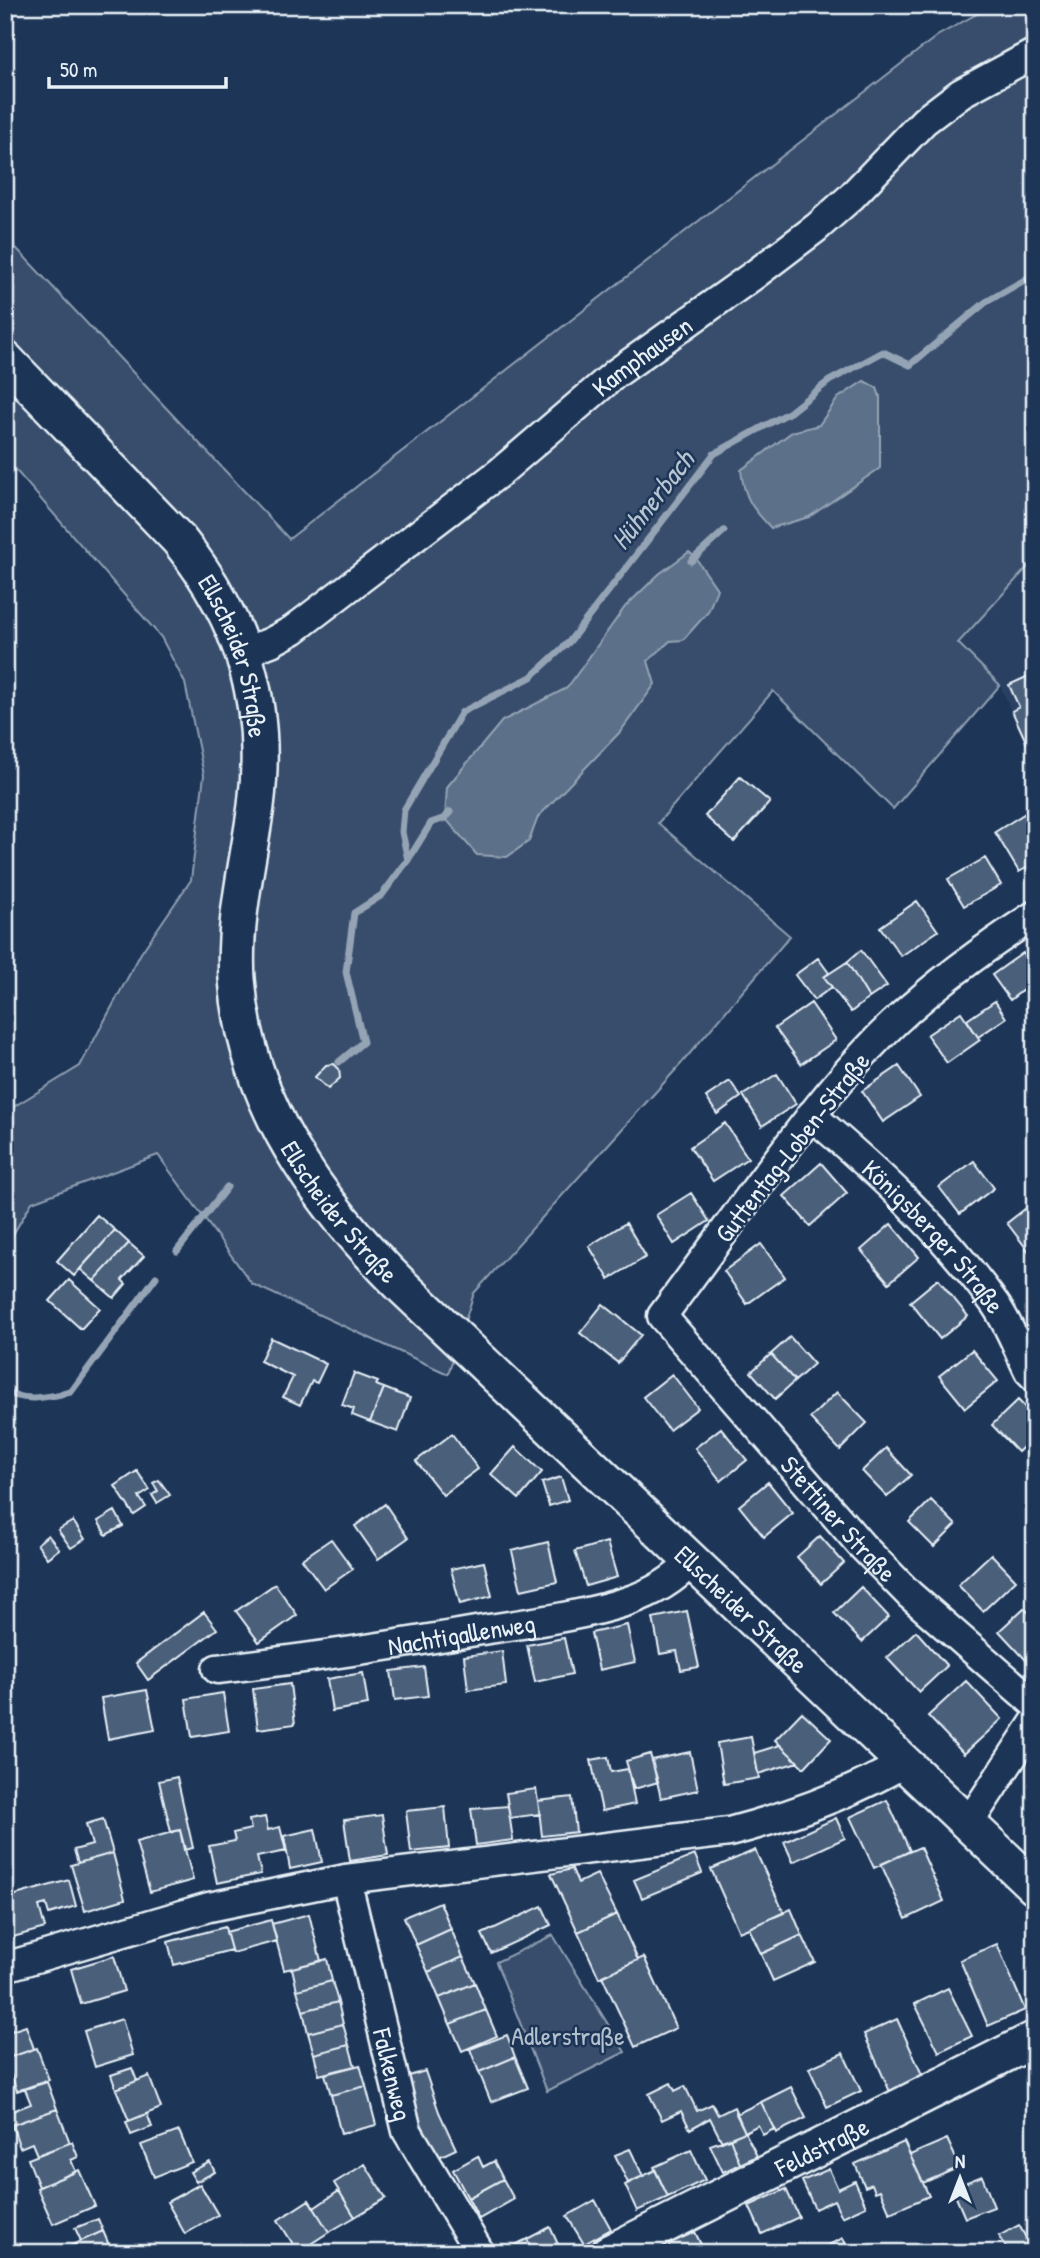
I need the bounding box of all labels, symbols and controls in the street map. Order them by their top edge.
scale bar [49,46,226,90]
text: 50 m [60,55,97,84]
street label: Kamphausen [584,307,699,404]
water label: Hühnerbach [601,441,704,557]
street label: Ellscheider Straße [191,567,276,739]
street label: Guttentag-Loben-Straße [707,1045,877,1249]
street label: Ellscheider Straße [273,1134,406,1290]
street label: Königsberger Straße [855,1151,1014,1320]
street label: Stettiner Straße [773,1448,905,1589]
street label: Ellscheider Straße [668,1537,816,1681]
street label: Nachtigallenweg [385,1605,538,1663]
park label: Adlerstraße [511,2018,625,2053]
street label: Falkenweg [365,2024,421,2124]
street label: Feldstraße [768,2108,874,2185]
north arrow [925,2142,995,2212]
text: N [955,2148,965,2174]

